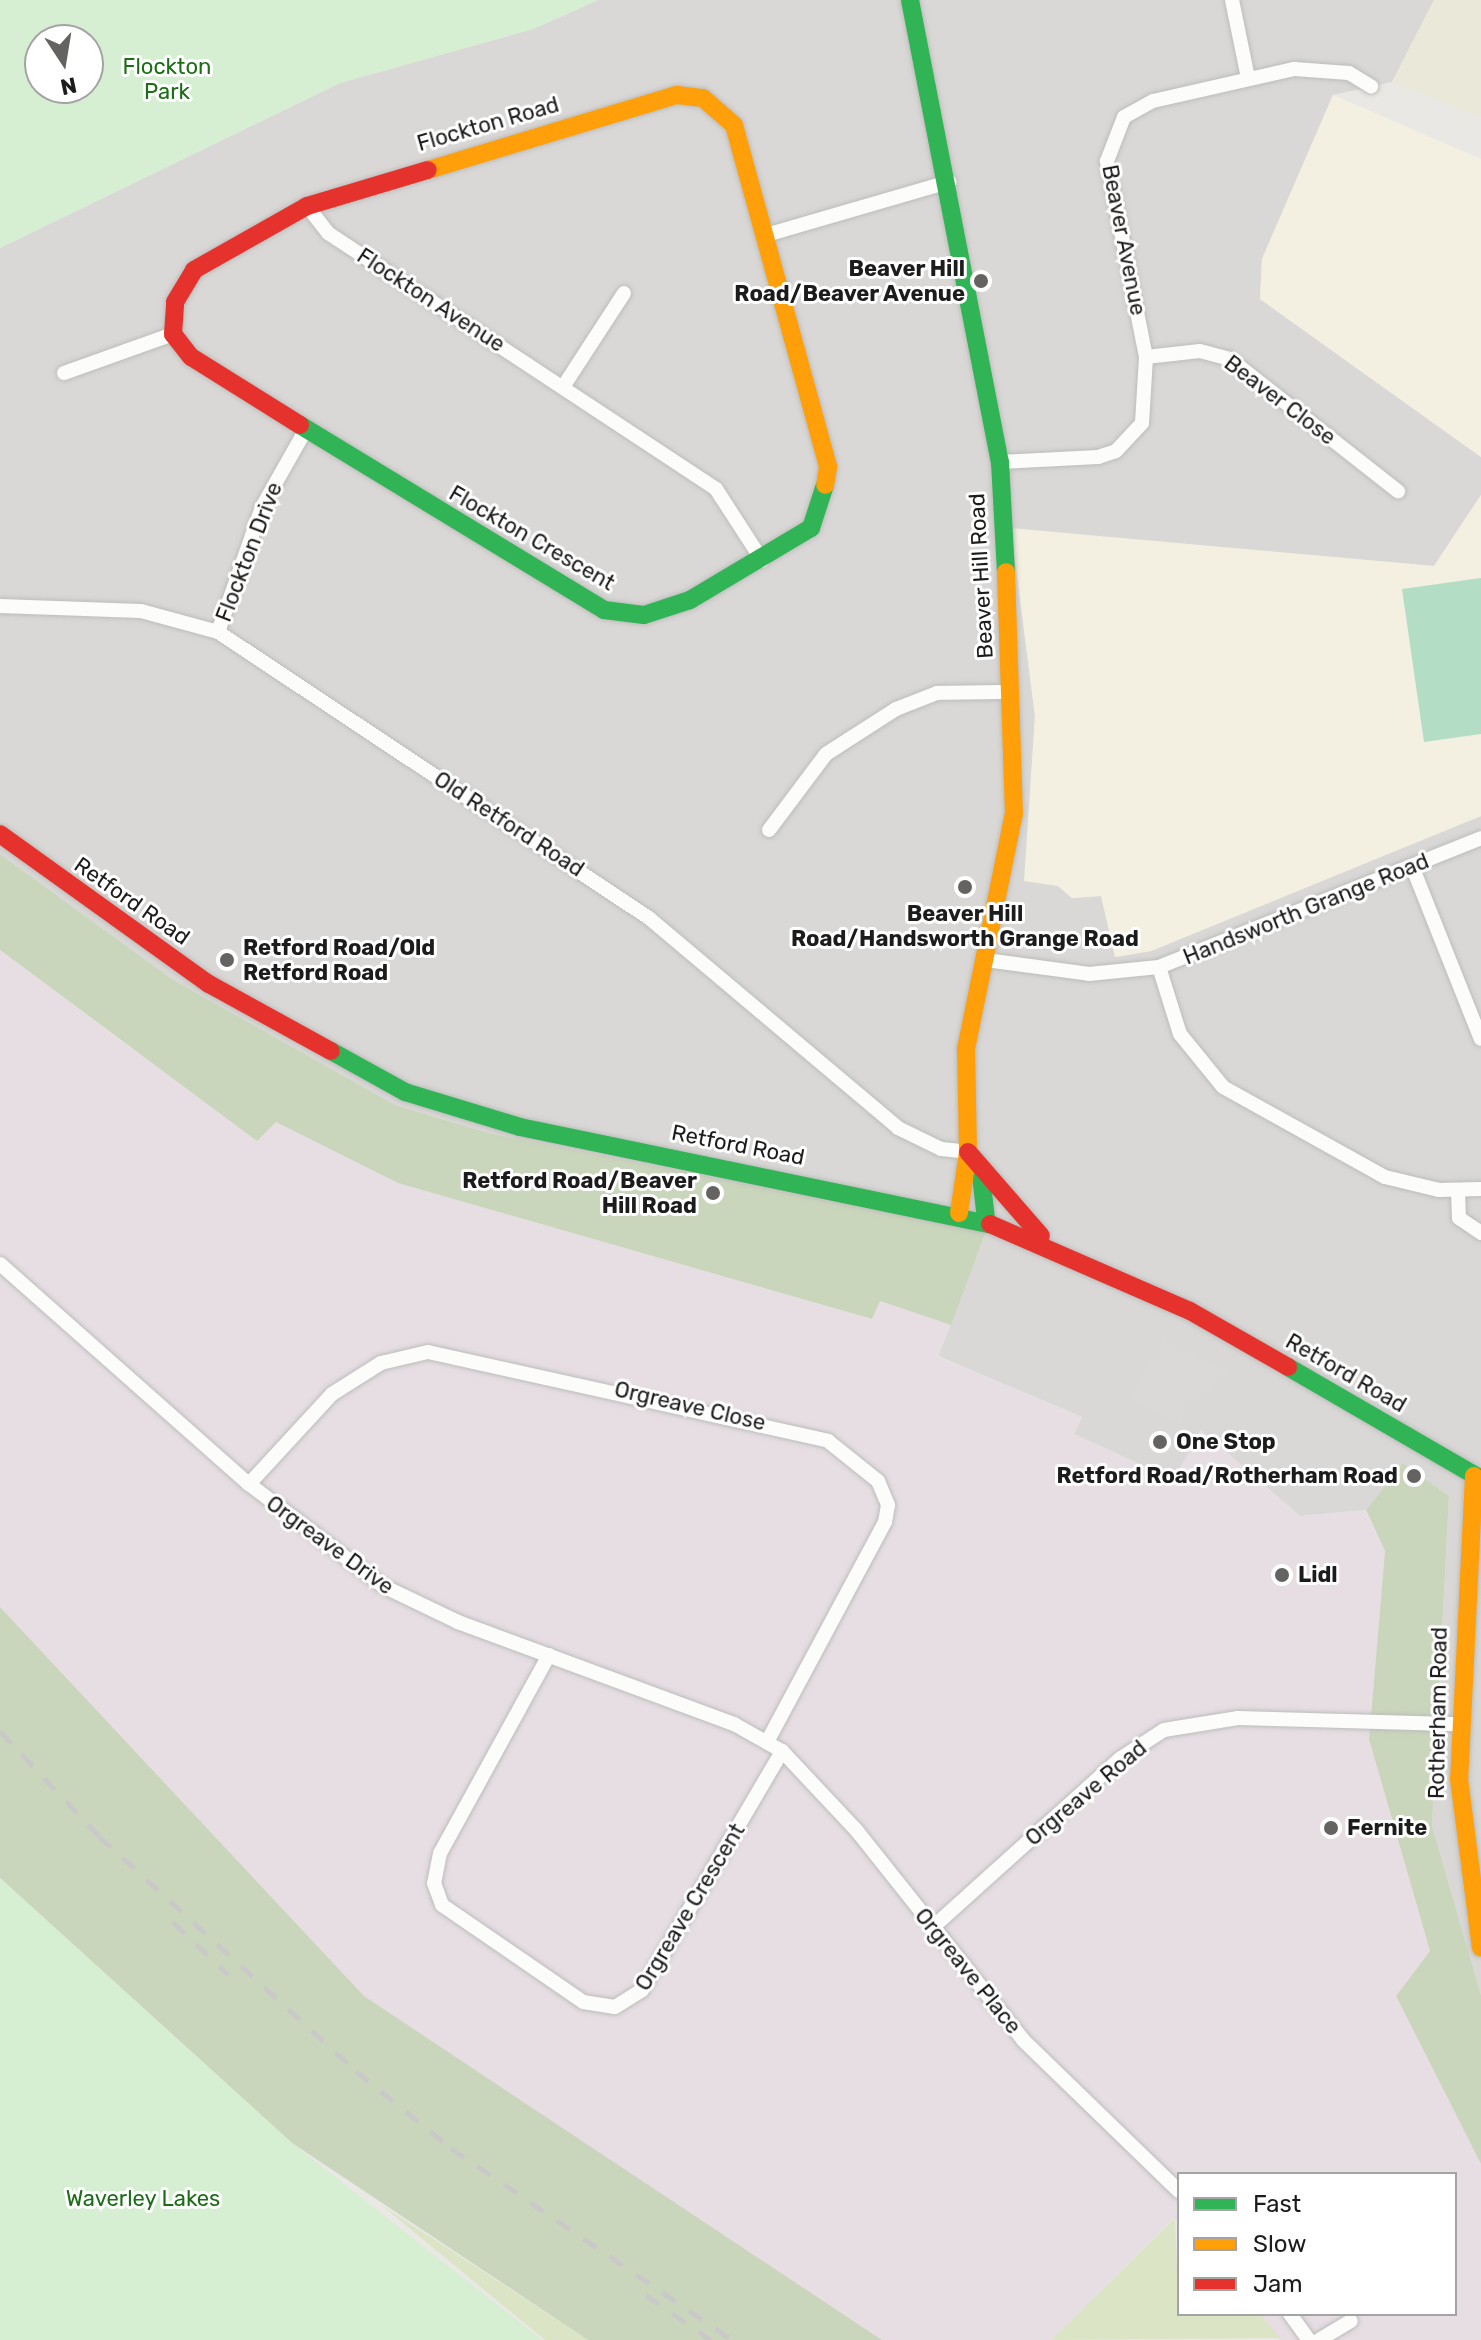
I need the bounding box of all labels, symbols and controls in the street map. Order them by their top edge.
north arrow [24,24,104,104]
park label: Flockton Park [123,53,211,104]
text: N [58,71,79,101]
street label: Flockton Road [414,91,562,157]
street label: Beaver Avenue [1096,162,1152,318]
street label: Flockton Avenue [352,242,510,358]
place label: Beaver Hill Road/Beaver Avenue [733,255,965,306]
marker: Beaver Hill Road/Beaver Avenue [972,272,990,290]
street label: Beaver Close [1219,349,1341,451]
street label: Flockton Drive [210,479,288,625]
street label: Flockton Crescent [444,480,620,596]
street label: Beaver Hill Road [963,492,999,660]
street label: Old Retford Road [429,766,589,882]
street label: Handsworth Grange Road [1179,848,1433,970]
street label: Retford Road [69,852,195,950]
marker: Beaver Hill Road/Handsworth Grange Road [956,878,974,896]
place label: Beaver Hill Road/Handsworth Grange Road [791,900,1139,952]
place label: Retford Road/Old Retford Road [243,934,435,986]
marker: Retford Road/Old Retford Road [218,951,236,969]
street label: Retford Road [669,1119,807,1171]
place label: Retford Road/Beaver Hill Road [462,1167,697,1218]
marker: Retford Road/Beaver Hill Road [704,1184,722,1202]
street label: Retford Road [1281,1328,1411,1418]
street label: Orgreave Close [612,1376,768,1436]
place label: One Stop [1176,1429,1276,1455]
marker: One Stop [1151,1433,1169,1451]
place label: Retford Road/Rotherham Road [1056,1463,1398,1489]
marker: Retford Road/Rotherham Road [1405,1467,1423,1485]
street label: Orgreave Drive [261,1490,399,1600]
place label: Lidl [1298,1562,1338,1588]
marker: Lidl [1273,1566,1291,1584]
street label: Rotherham Road [1423,1627,1453,1799]
street label: Orgreave Road [1020,1735,1152,1851]
place label: Fernite [1347,1815,1427,1841]
street label: Orgreave Crescent [630,1819,750,1995]
marker: Fernite [1322,1819,1340,1837]
street label: Orgreave Place [909,1903,1027,2039]
legend [1177,2172,1457,2316]
park label: Waverley Lakes [65,2186,221,2212]
text: Fast [1253,2190,1301,2218]
text: Slow [1253,2230,1306,2258]
text: Jam [1253,2270,1303,2298]

